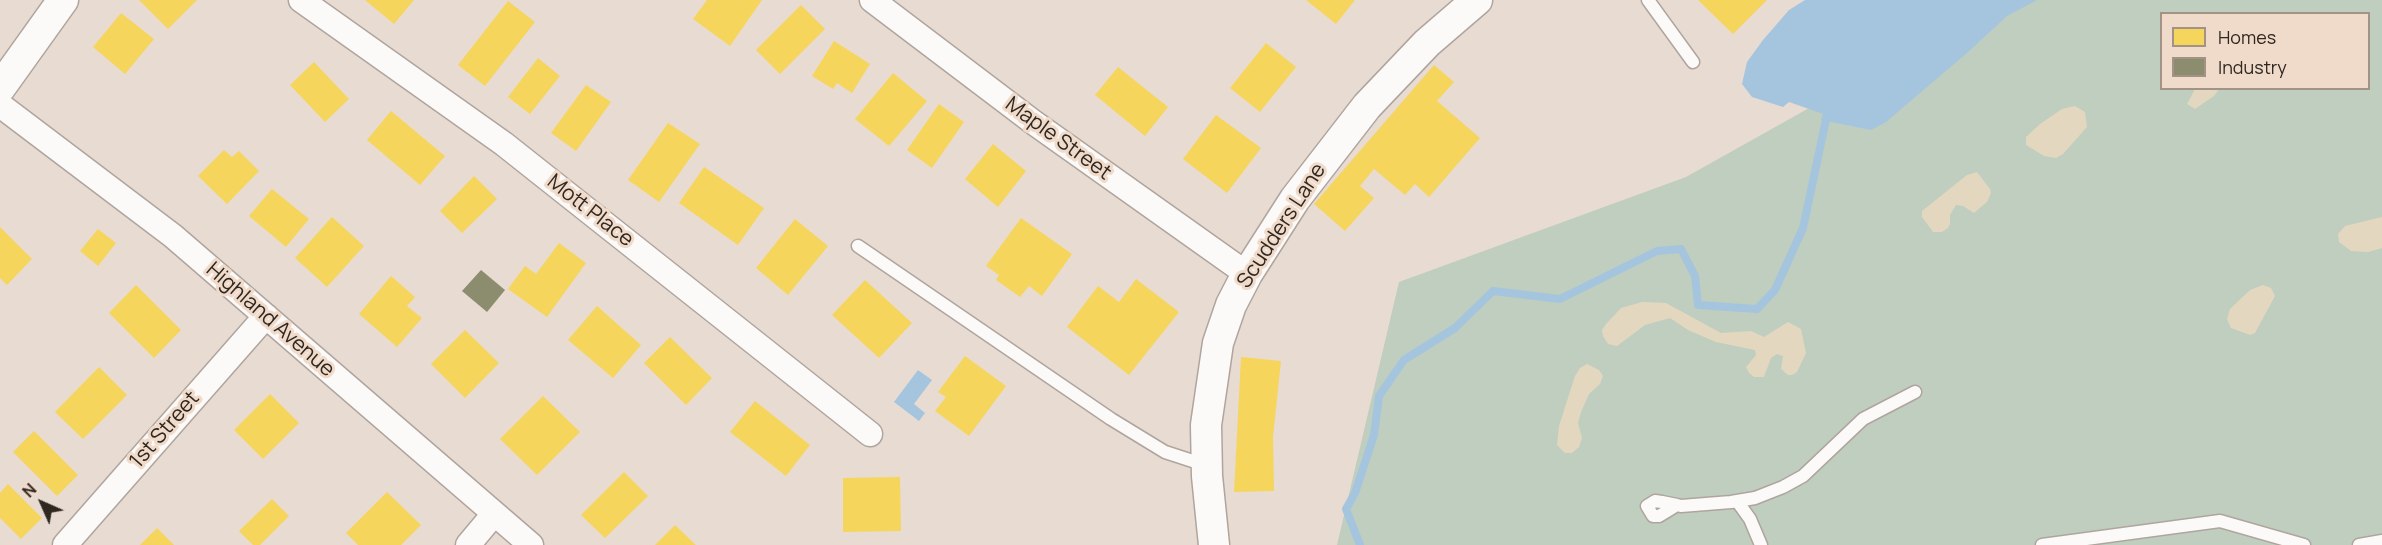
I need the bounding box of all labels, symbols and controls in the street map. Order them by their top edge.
legend [2160,12,2370,90]
text: Homes [2218,25,2276,49]
text: Industry [2218,55,2287,79]
street label: Maple Street [1000,92,1116,186]
street label: Scudders Lane [1232,159,1332,293]
street label: Mott Place [542,169,638,253]
street label: Highland Avenue [201,257,339,383]
street label: 1st Street [125,386,205,474]
north arrow [12,473,72,533]
text: N [17,478,41,502]

